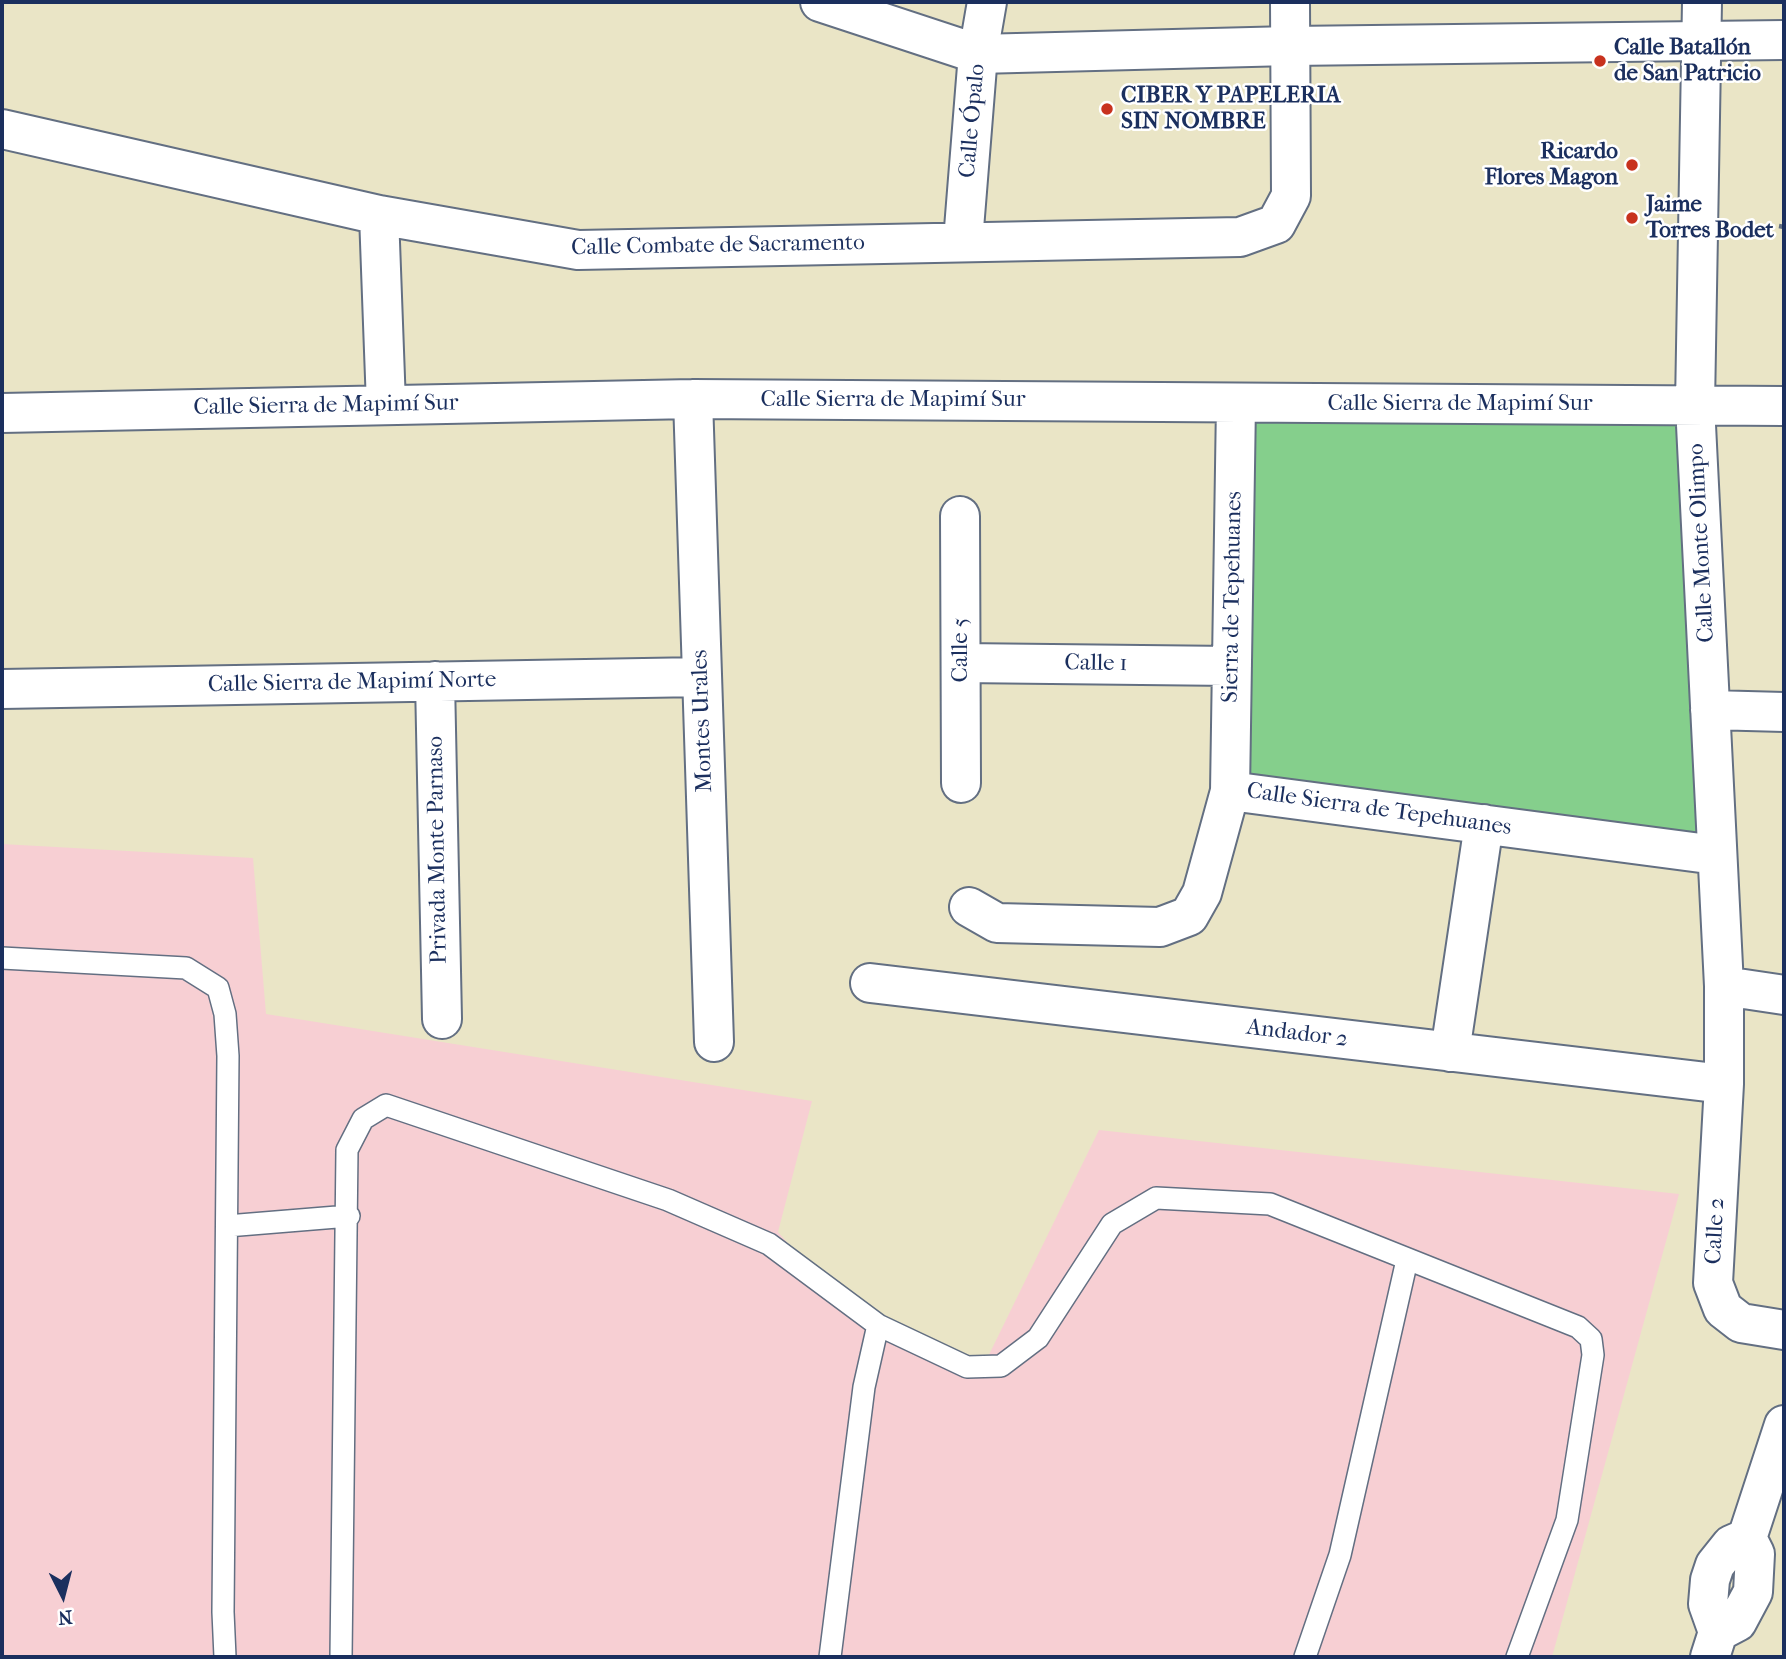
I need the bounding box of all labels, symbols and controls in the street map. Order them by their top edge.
place label: Calle Batallón de San Patricio [1614,34,1761,88]
marker: Calle Batallón de San Patricio [1592,53,1608,69]
street label: Calle Ópalo [954,63,992,179]
place label: CIBER Y PAPELERIA SIN NOMBRE [1121,82,1341,136]
marker: CIBER Y PAPELERIA SIN NOMBRE [1099,101,1115,117]
place label: Ricardo Flores Magon [1485,138,1618,192]
marker: Ricardo Flores Magon [1624,157,1640,173]
place label: Jaime Torres Bodet [1646,191,1774,245]
marker: Jaime Torres Bodet [1624,210,1640,226]
street label: Calle Combate de Sacramento [571,230,865,262]
street label: Calle Sierra de Mapimí Sur [760,386,1026,414]
street label: Calle Sierra de Mapimí Sur [193,390,459,422]
street label: Calle Sierra de Mapimí Sur [1327,390,1593,418]
street label: Calle Monte Olimpo [1683,443,1721,643]
street label: Sierra de Tepehuanes [1217,491,1249,703]
street label: Calle 5 [947,618,975,682]
street label: Montes Urales [687,649,719,793]
street label: Calle 1 [1064,650,1128,678]
street label: Calle Sierra de Mapimí Norte [208,667,496,699]
street label: Privada Monte Parnaso [422,736,454,964]
street label: Calle Sierra de Tepehuanes [1245,778,1513,842]
street label: Andador 2 [1245,1014,1349,1054]
street label: Calle 2 [1700,1197,1732,1265]
north arrow [28,1561,98,1631]
text: N [57,1605,74,1629]

